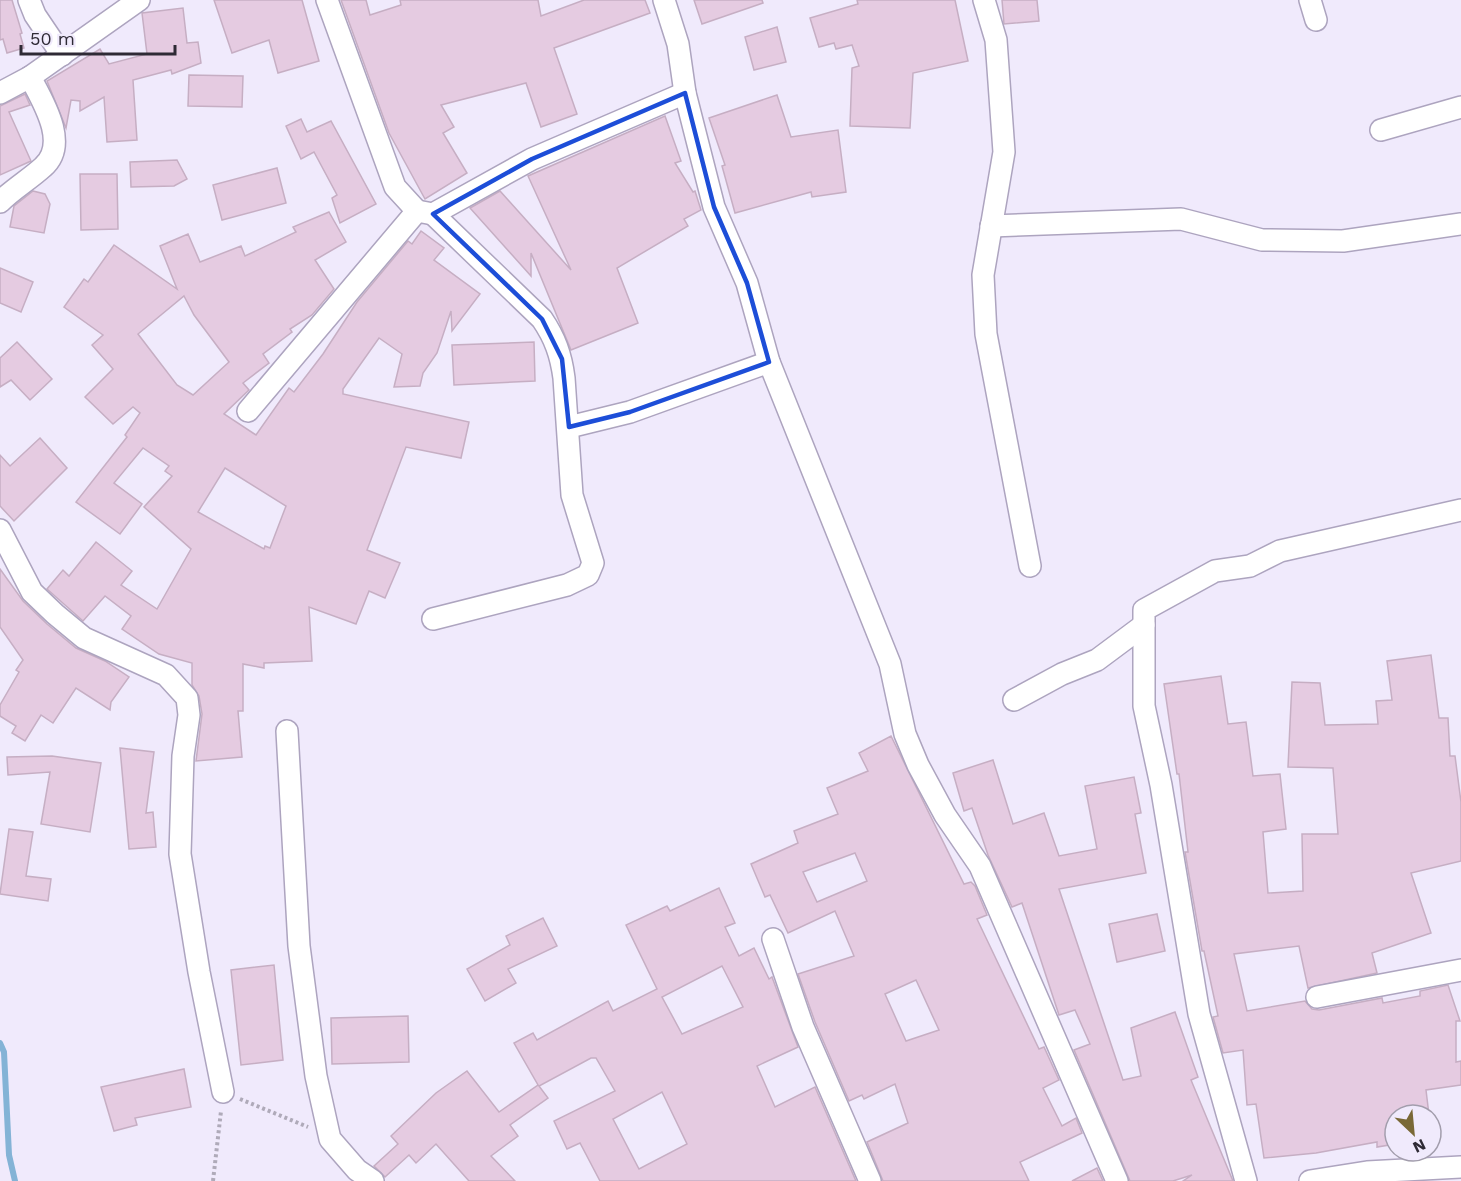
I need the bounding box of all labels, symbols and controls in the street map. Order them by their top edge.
scale bar [21,18,176,56]
text: 50 m [30,28,75,49]
north arrow [1383,1103,1443,1163]
text: N [1410,1135,1429,1157]

